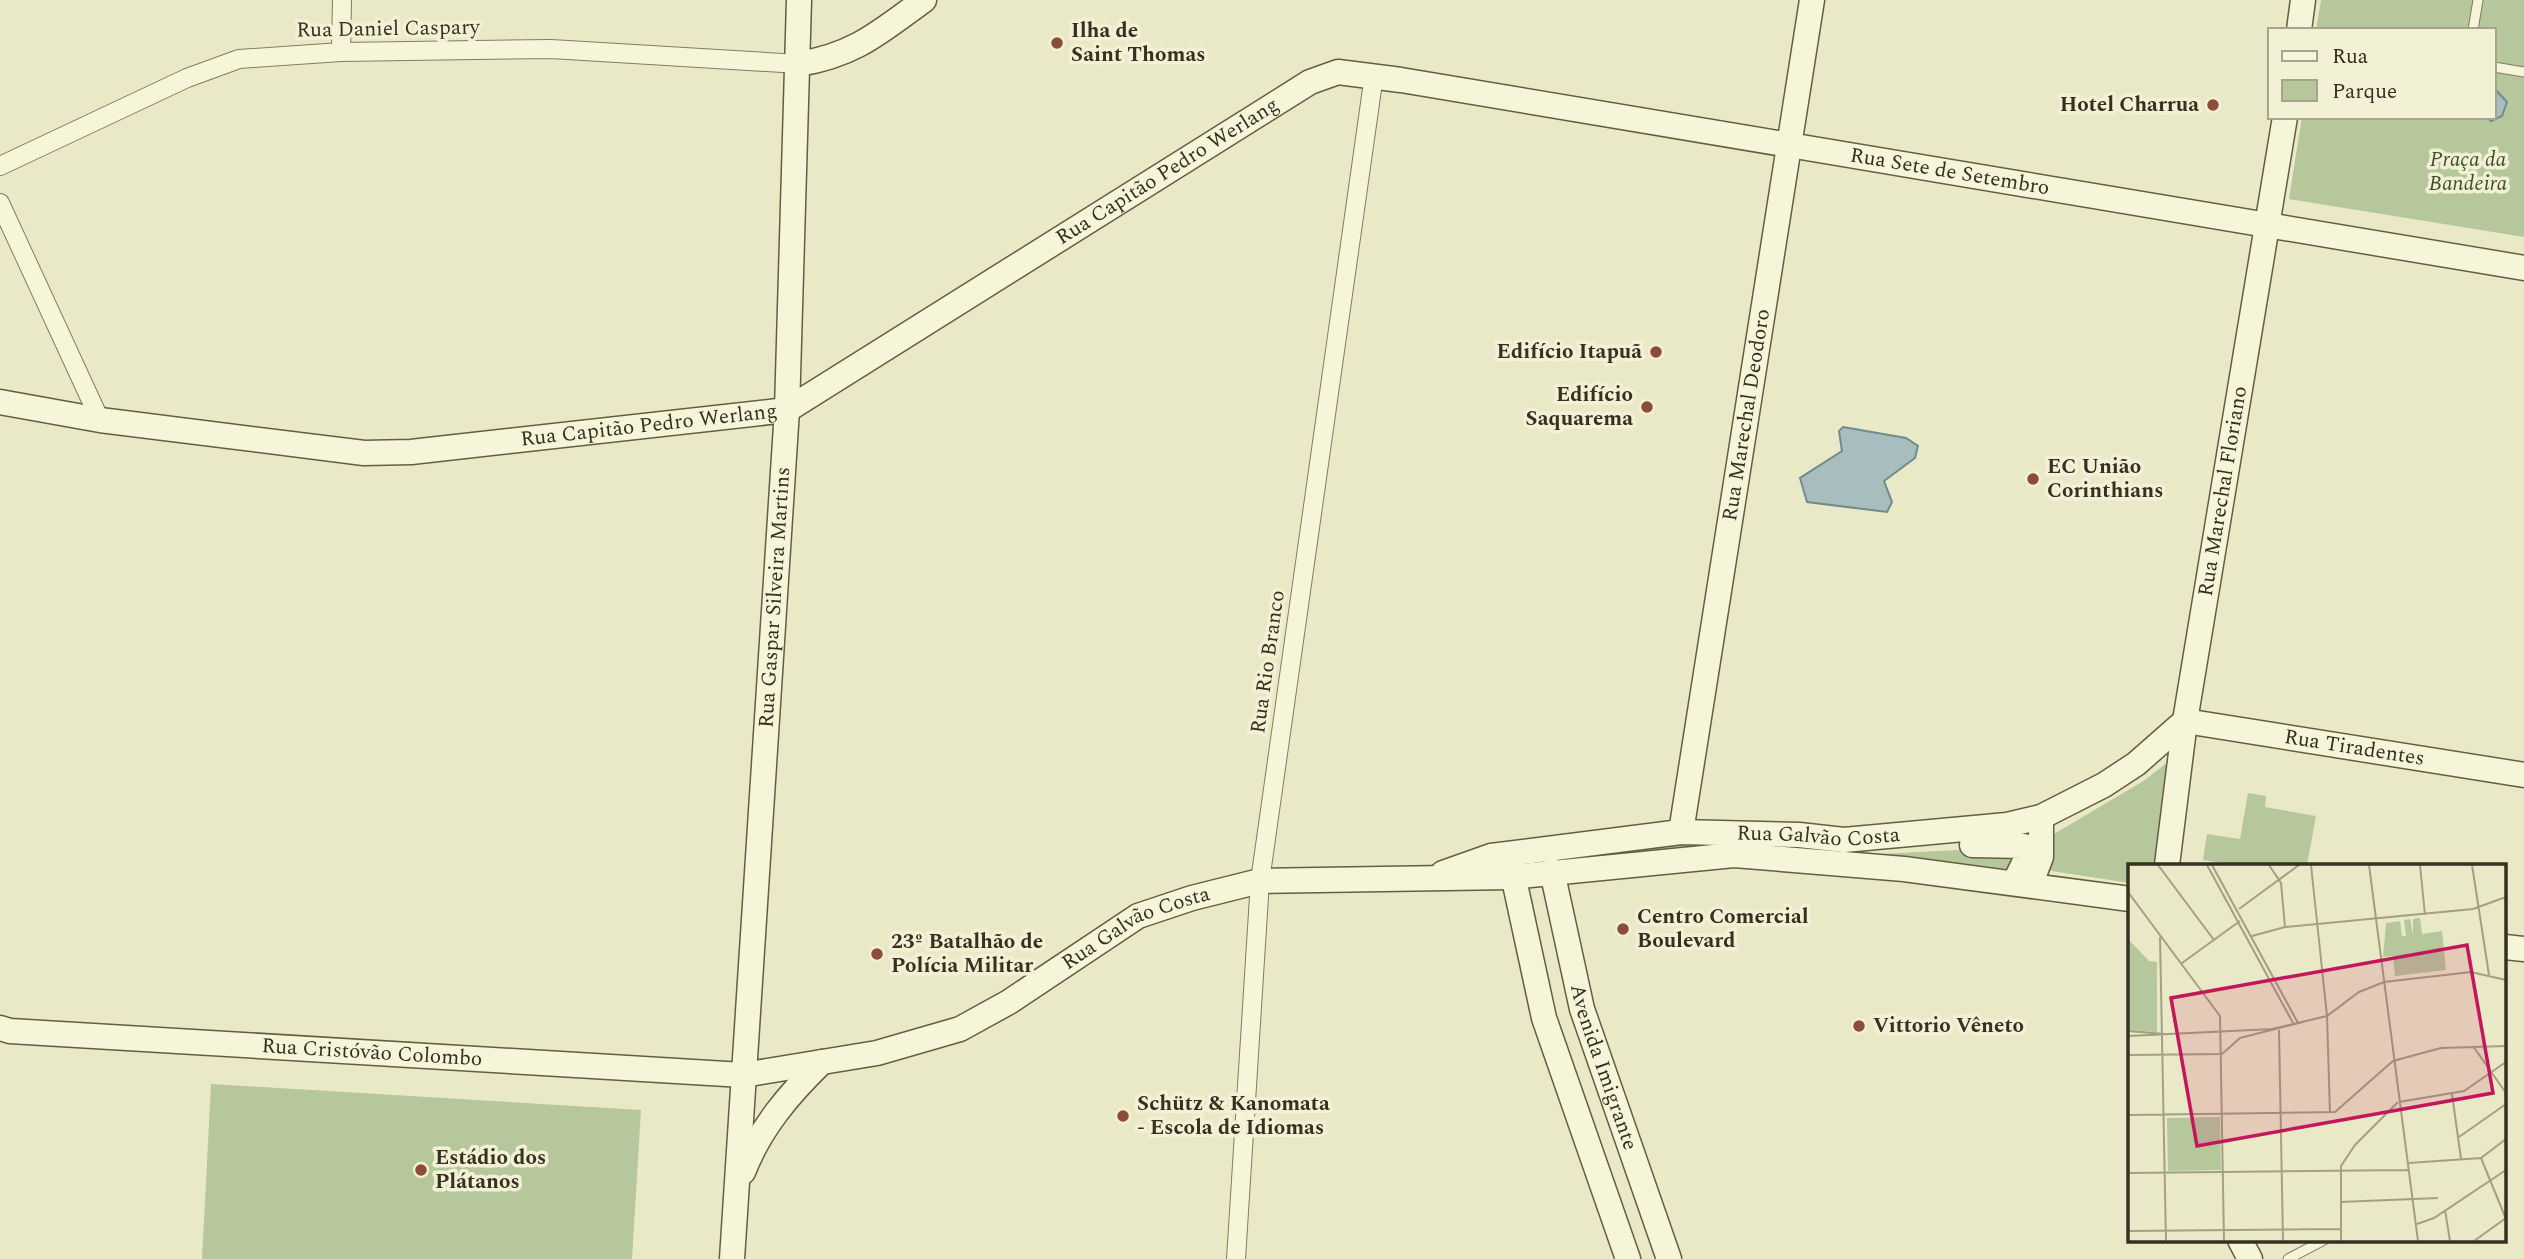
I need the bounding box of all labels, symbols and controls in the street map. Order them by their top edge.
street label: Rua Daniel Caspary [296,11,481,47]
place label: Ilha de Saint Thomas [1071,15,1205,71]
legend [2268,28,2496,119]
marker: Ilha de Saint Thomas [1049,35,1065,51]
text: Rua [2332,41,2369,73]
text: Parque [2332,76,2397,108]
street label: Rua Capitão Pedro Werlang [1050,89,1285,254]
place label: Hotel Charrua [2060,89,2199,121]
marker: Hotel Charrua [2205,97,2221,113]
street label: Rua Sete de Setembro [1848,139,2052,204]
park label: Praça da Bandeira [2429,144,2508,200]
street label: Rua Marechal Deodoro [1714,307,1779,524]
place label: Edifício Itapuã [1497,336,1642,368]
marker: Edifício Itapuã [1648,344,1664,360]
place label: Edifício Saquarema [1526,379,1633,435]
street label: Rua Marechal Floriano [2190,384,2256,599]
street label: Rua Capitão Pedro Werlang [519,395,779,456]
marker: Edifício Saquarema [1639,399,1655,415]
place label: EC União Corinthians [2047,451,2163,507]
street label: Rua Gaspar Silveira Martins [750,466,799,729]
marker: EC União Corinthians [2025,471,2041,487]
street label: Rua Rio Branco [1242,588,1294,736]
street label: Rua Tiradentes [2282,721,2427,775]
street label: Rua Galvão Costa [1736,817,1902,856]
inset map [2128,864,2506,1242]
street label: Rua Galvão Costa [1055,878,1214,979]
place label: Centro Comercial Boulevard [1637,901,1809,957]
marker: Centro Comercial Boulevard [1615,921,1631,937]
place label: 23º Batalhão de Polícia Militar [891,926,1043,982]
marker: 23º Batalhão de Polícia Militar [869,946,885,962]
street label: Avenida Imigrante [1561,981,1646,1155]
place label: Vittorio Vêneto [1873,1010,2024,1042]
marker: Vittorio Vêneto [1851,1018,1867,1034]
street label: Rua Cristóvão Colombo [261,1030,483,1075]
place label: Schütz & Kanomata - Escola de Idiomas [1137,1088,1330,1144]
marker: Schütz & Kanomata - Escola de Idiomas [1115,1108,1131,1124]
place label: Estádio dos Plátanos [435,1142,546,1198]
marker: Estádio dos Plátanos [413,1162,429,1178]

